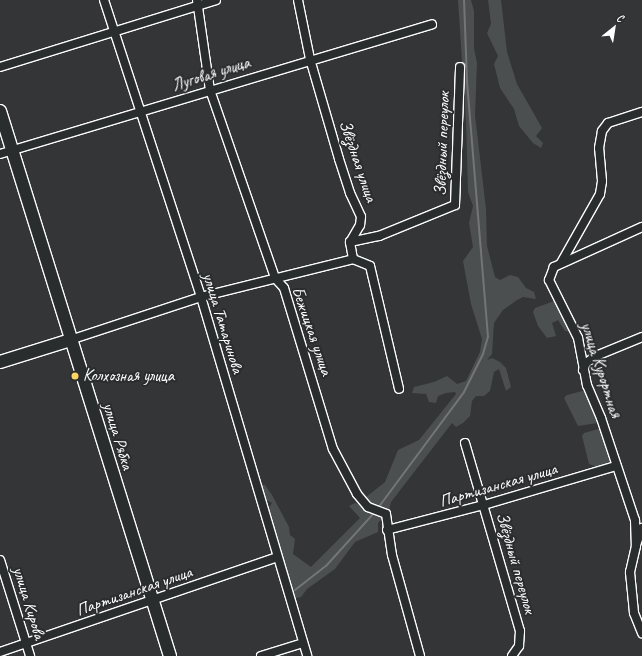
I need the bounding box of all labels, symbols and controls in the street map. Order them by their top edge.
north arrow [594,8,634,48]
text: С [614,10,626,25]
street label: Луговая улица [169,52,253,96]
street label: Звёздный переулок [430,92,454,196]
street label: Звёздная улица [334,117,382,205]
street label: улица Татаринова [198,271,248,375]
street label: Бежицкая улица [287,284,337,378]
street label: улица Курортная [576,320,626,420]
place label: Колхозная улица [83,366,176,386]
marker: Колхозная улица [70,371,80,381]
street label: улица Рябка [98,400,138,472]
street label: Партизанская улица [436,458,560,512]
street label: Звёздный переулок [492,510,540,616]
street label: Партизанская улица [73,561,195,621]
street label: улица Кирова [8,564,50,642]

